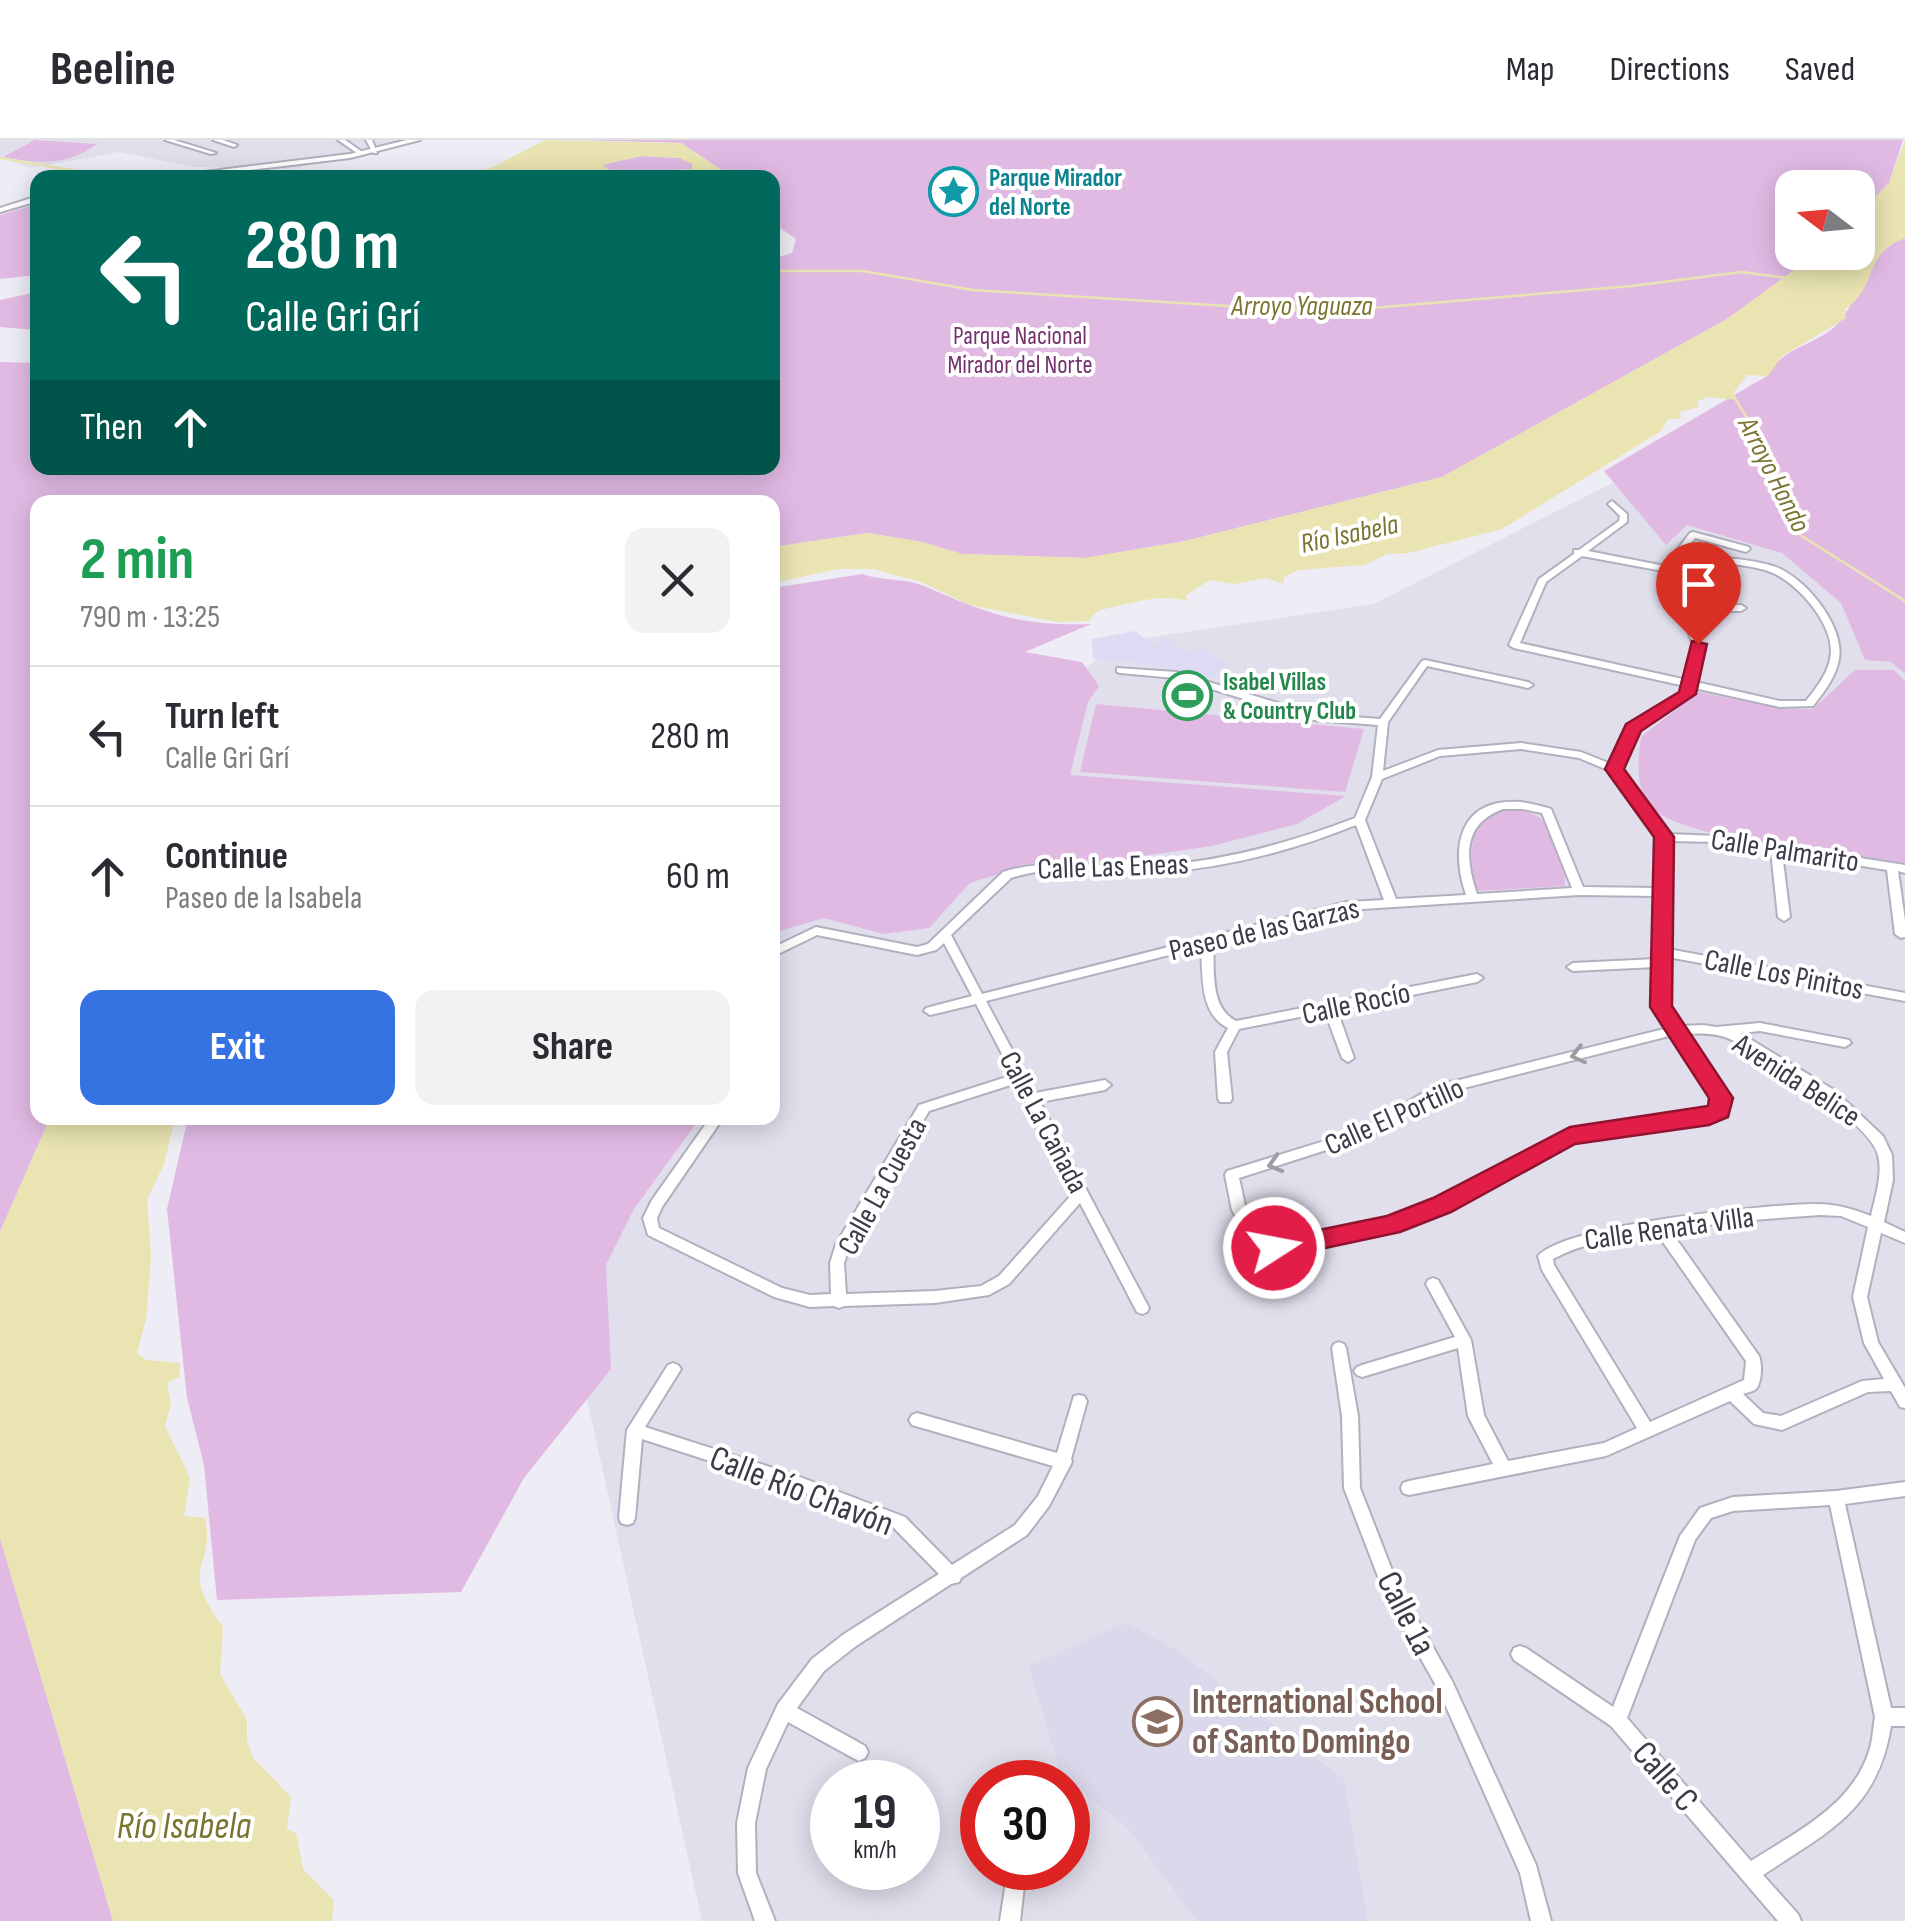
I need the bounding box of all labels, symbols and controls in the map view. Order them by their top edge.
text: Beeline [50,41,176,98]
text: Map [1506,48,1555,91]
text: Directions [1610,48,1730,91]
text: Saved [1785,48,1855,91]
place label: Parque Mirador del Norte [989,163,1122,223]
place icon: Parque Mirador del Norte [928,165,980,217]
north arrow [1775,170,1875,270]
map controls [1775,170,1875,270]
text: 280 m [245,205,399,289]
icon: left [80,210,210,340]
text: Calle Gri Grí [245,290,420,345]
water label: Arroyo Yaguaza [1230,290,1373,323]
park label: Parque Nacional Mirador del Norte [947,321,1093,381]
icon: ahead [163,400,218,455]
text: Then [80,405,143,450]
water label: Arroyo Hondo [1730,411,1817,538]
water label: Río Isabela [1297,508,1402,561]
text: 2 min [80,524,194,596]
button: close [625,528,730,633]
pin [1656,542,1741,645]
icon: arrive [1671,557,1726,612]
text: 790 m · 13:25 [80,598,220,637]
place label: Isabel Villas & Country Club [1223,667,1356,727]
sports icon: Isabel Villas & Country Club [1162,669,1214,721]
text: Turn left [165,694,279,739]
icon: left [80,709,135,764]
text: 280 m [650,714,730,759]
text: Calle Gri Grí [165,739,290,778]
street label: Calle Palmarito [1708,822,1861,880]
text: Continue [165,834,288,879]
street label: Calle Las Eneas [1037,846,1189,888]
icon: ahead [80,849,135,904]
text: 60 m [666,854,730,899]
text: Paseo de la Isabela [165,879,362,918]
street label: Paseo de las Garzas [1166,891,1363,969]
street label: Calle Los Pinitos [1701,942,1866,1008]
street label: Calle Rocío [1299,975,1414,1033]
button: Exit [80,990,395,1105]
button: Share [415,990,730,1105]
street label: Avenida Belice [1725,1026,1867,1135]
one-way arrow [1570,1043,1587,1064]
street label: Calle La Cañada [991,1046,1095,1199]
street label: Calle El Portillo [1319,1070,1470,1164]
street label: Calle La Cuesta [830,1112,935,1261]
one-way arrow [1267,1152,1284,1173]
position arrow [1222,1196,1326,1300]
street label: Calle Renata Villa [1582,1199,1756,1259]
street label: Calle Río Chavón [704,1437,899,1546]
street label: Calle 1a [1366,1565,1445,1663]
place label: International School of Santo Domingo [1192,1681,1443,1764]
school or university icon: International School of Santo Domingo [1131,1695,1183,1747]
street label: Calle C [1623,1733,1707,1821]
speed limit sign: 30 [960,1760,1090,1890]
text: 19 [853,1783,897,1843]
water label: Río Isabela [117,1804,251,1849]
text: km/h [853,1835,897,1866]

